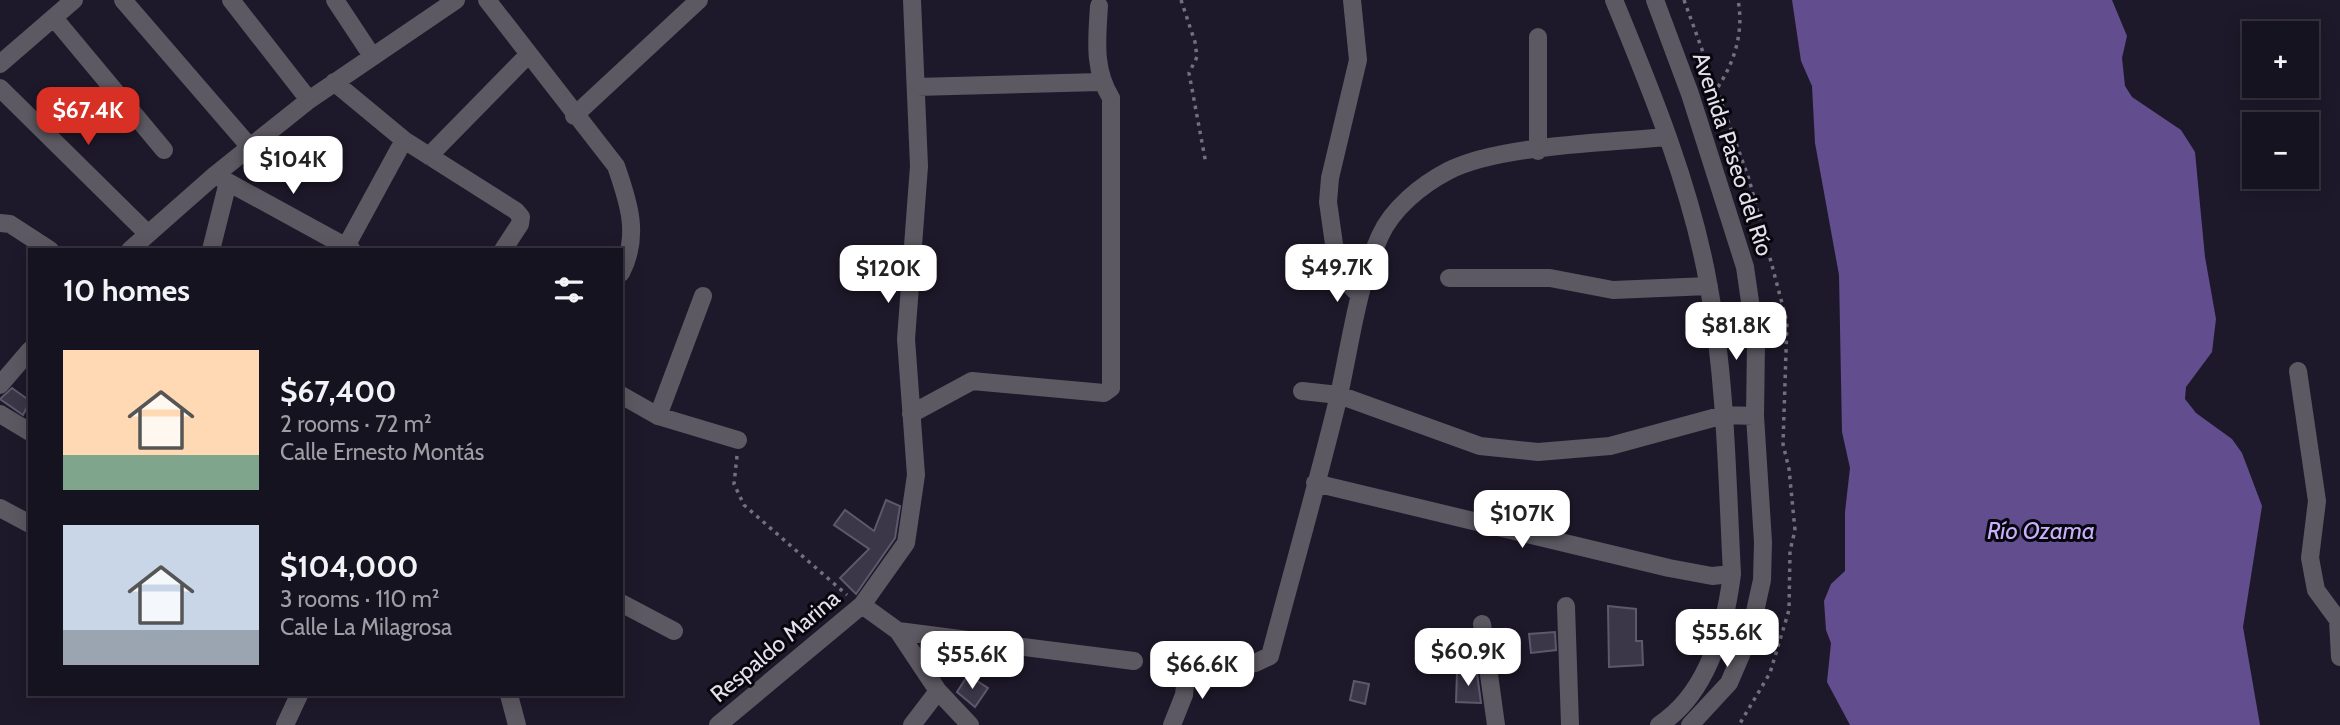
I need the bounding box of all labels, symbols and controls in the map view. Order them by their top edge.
map controls [2242,21,2319,189]
button: + [2242,21,2319,98]
street label: Avenida Paseo del Río [1687,49,1779,259]
pin: $67.4K [31,88,145,147]
text: $67.4K [52,96,124,124]
button: − [2242,112,2319,189]
pin: $104K [244,136,342,196]
text: $104K [260,145,326,173]
pin: $49.7K [1280,244,1394,304]
pin: $120K [839,246,937,305]
text: $49.7K [1301,253,1373,281]
text: $120K [856,254,920,282]
icon: filters [550,271,588,309]
text: 10 homes [63,272,190,309]
pin: $81.8K [1679,302,1793,362]
text: $81.8K [1701,311,1771,339]
text: $67,400 [280,373,396,410]
icon: home [119,378,203,462]
text: 2 rooms · 72 m² [280,410,432,438]
text: Calle Ernesto Montás [280,438,484,466]
pin: $107K [1473,490,1571,550]
text: $107K [1490,499,1554,527]
water label: Río Ozama [1987,516,2095,545]
text: $104,000 [280,548,419,585]
icon: home [119,553,203,637]
street label: Respaldo Marina [705,584,845,708]
text: 3 rooms · 110 m² [280,585,439,613]
pin: $55.6K [1670,610,1784,669]
text: Calle La Milagrosa [280,613,452,641]
text: $55.6K [1692,618,1762,646]
pin: $60.9K [1411,628,1525,688]
pin: $55.6K [915,632,1029,691]
text: $60.9K [1431,637,1505,665]
text: $55.6K [937,640,1007,668]
pin: $66.6K [1145,642,1259,701]
text: $66.6K [1166,650,1238,678]

